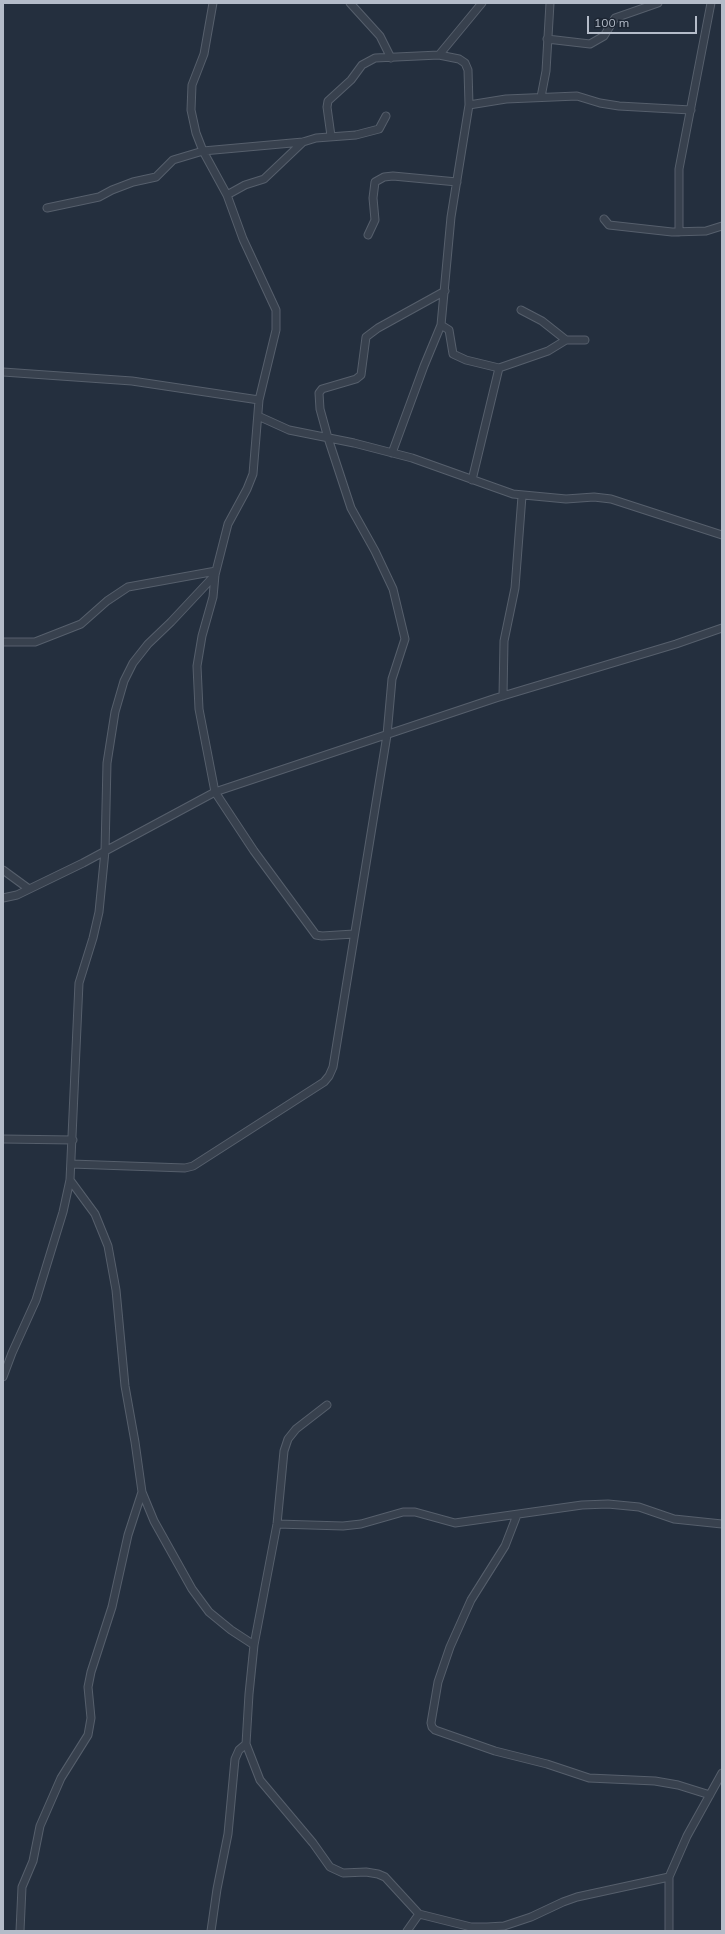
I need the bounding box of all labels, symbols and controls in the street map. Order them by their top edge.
scale bar [589,8,699,34]
text: 100 m [594,15,629,30]

